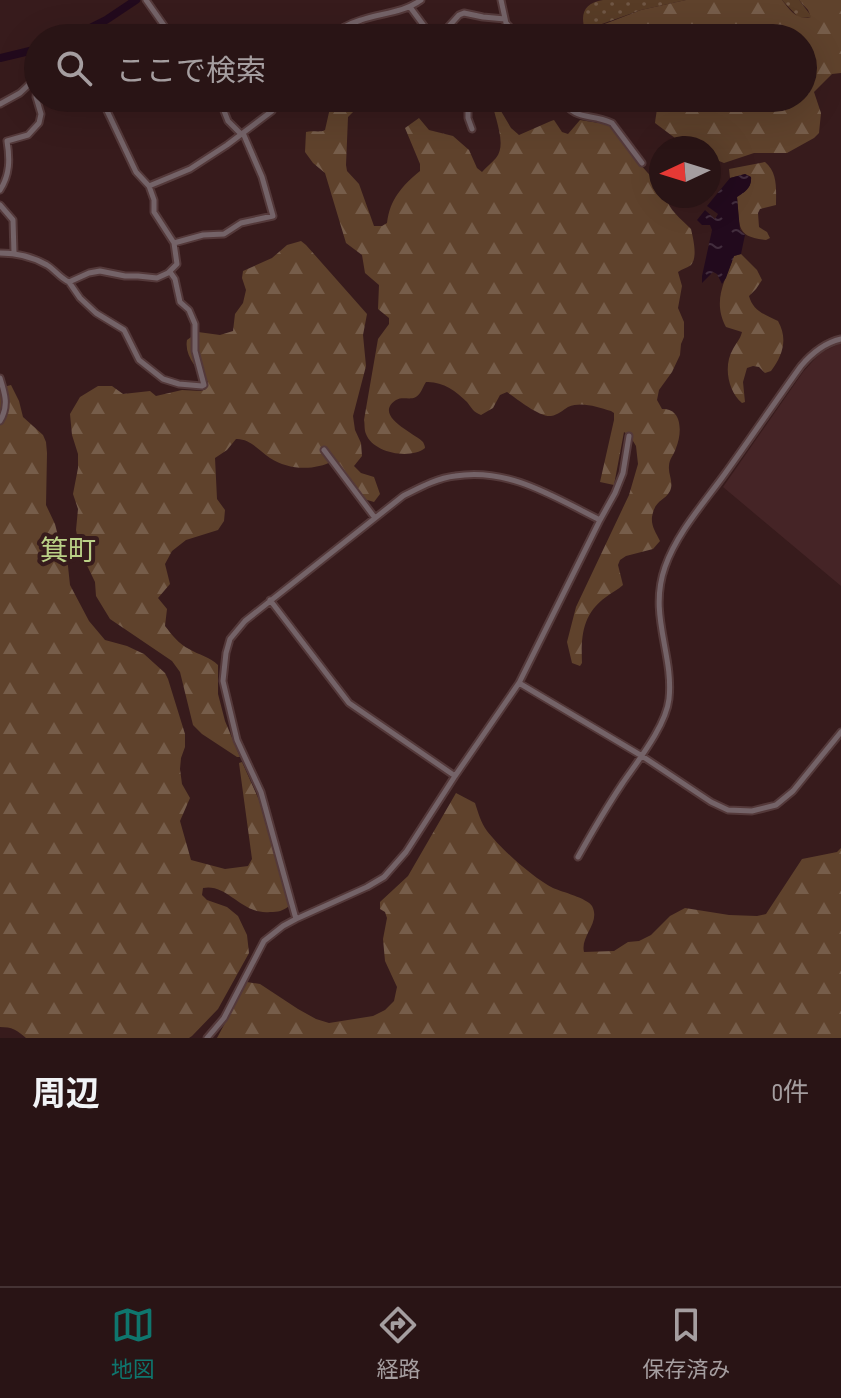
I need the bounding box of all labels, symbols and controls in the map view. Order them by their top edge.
search box [24,24,817,112]
icon: search [52,46,96,90]
text: ここで検索 [116,54,266,90]
north arrow [649,136,721,208]
district label: 箕町 [40,535,96,568]
text: 周辺 [32,1074,100,1115]
text: 0件 [771,1078,809,1109]
tab: 地図 [111,1303,155,1384]
tab: 経路 [376,1303,420,1384]
tab: 保存済み [642,1303,730,1384]

